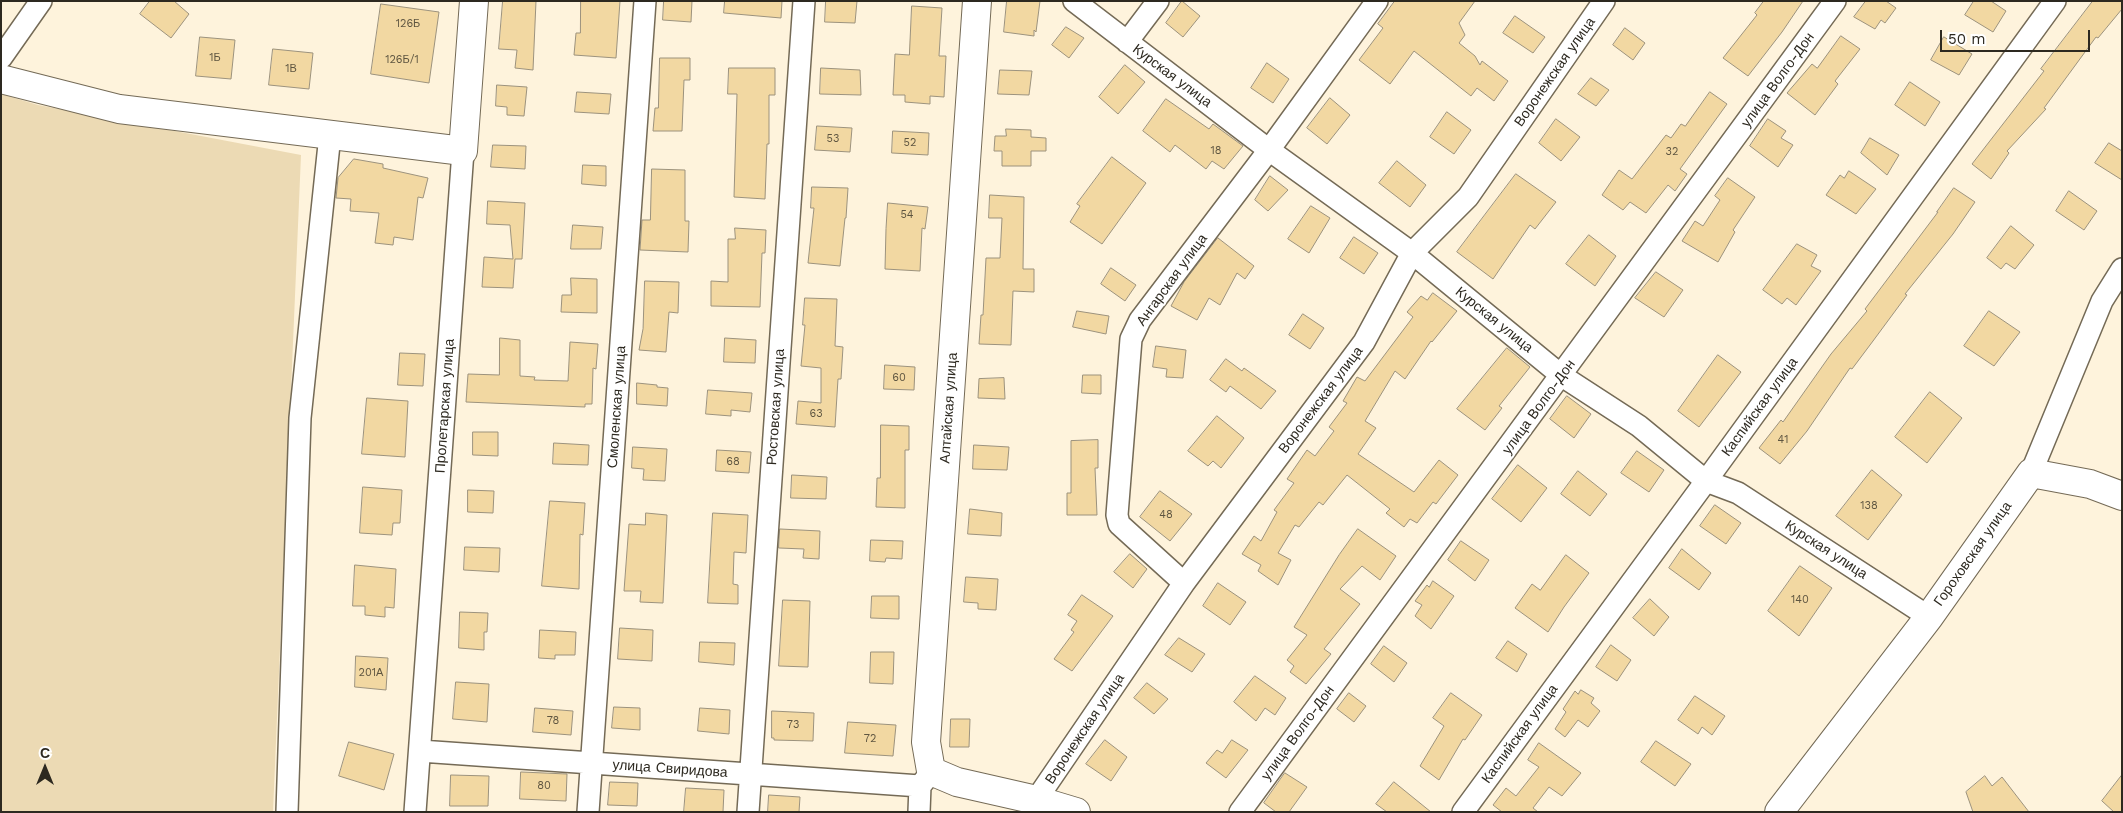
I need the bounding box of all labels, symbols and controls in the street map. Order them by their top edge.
street label: Воронежская улица [1511,14,1599,130]
house number: 126Б [396,17,420,31]
scale bar [1943,20,2093,52]
street label: улица Волго-Дон [1738,29,1818,131]
text: 50 m [1948,30,1985,48]
street label: Курская улица [1129,41,1215,111]
house number: 1Б [209,51,221,65]
house number: 126Б/1 [385,53,419,67]
house number: 1В [285,62,297,76]
house number: 53 [827,132,839,146]
house number: 52 [904,136,916,150]
house number: 18 [1210,144,1222,158]
house number: 32 [1666,145,1678,159]
house number: 54 [900,208,914,222]
street label: Ангарская улица [1133,231,1211,329]
street label: Курская улица [1452,284,1536,356]
street label: Пролетарская улица [432,338,458,474]
street label: Воронежская улица [1275,343,1367,457]
street label: Смоленская улица [604,345,630,469]
street label: Ростовская улица [764,348,788,466]
street label: Алтайская улица [937,352,961,464]
street label: Каспийская улица [1718,354,1802,460]
street label: улица Волго-Дон [1499,356,1579,458]
house number: 60 [892,371,906,385]
house number: 63 [809,407,823,421]
house number: 41 [1778,433,1788,447]
house number: 68 [726,455,740,469]
street label: Гороховская улица [1931,498,2015,610]
house number: 138 [1860,499,1878,513]
house number: 48 [1159,508,1173,522]
street label: Курская улица [1782,517,1870,583]
house number: 140 [1791,593,1809,607]
house number: 201А [359,666,383,680]
street label: Воронежская улица [1042,671,1128,787]
street label: Каспийская улица [1478,681,1562,787]
street label: улица Волго-Дон [1258,682,1338,784]
house number: 78 [547,714,559,728]
house number: 73 [787,718,799,732]
house number: 72 [864,732,876,746]
north arrow [20,743,70,793]
text: С [40,745,50,761]
street label: улица Свиридова [612,757,728,781]
house number: 80 [537,779,551,793]

